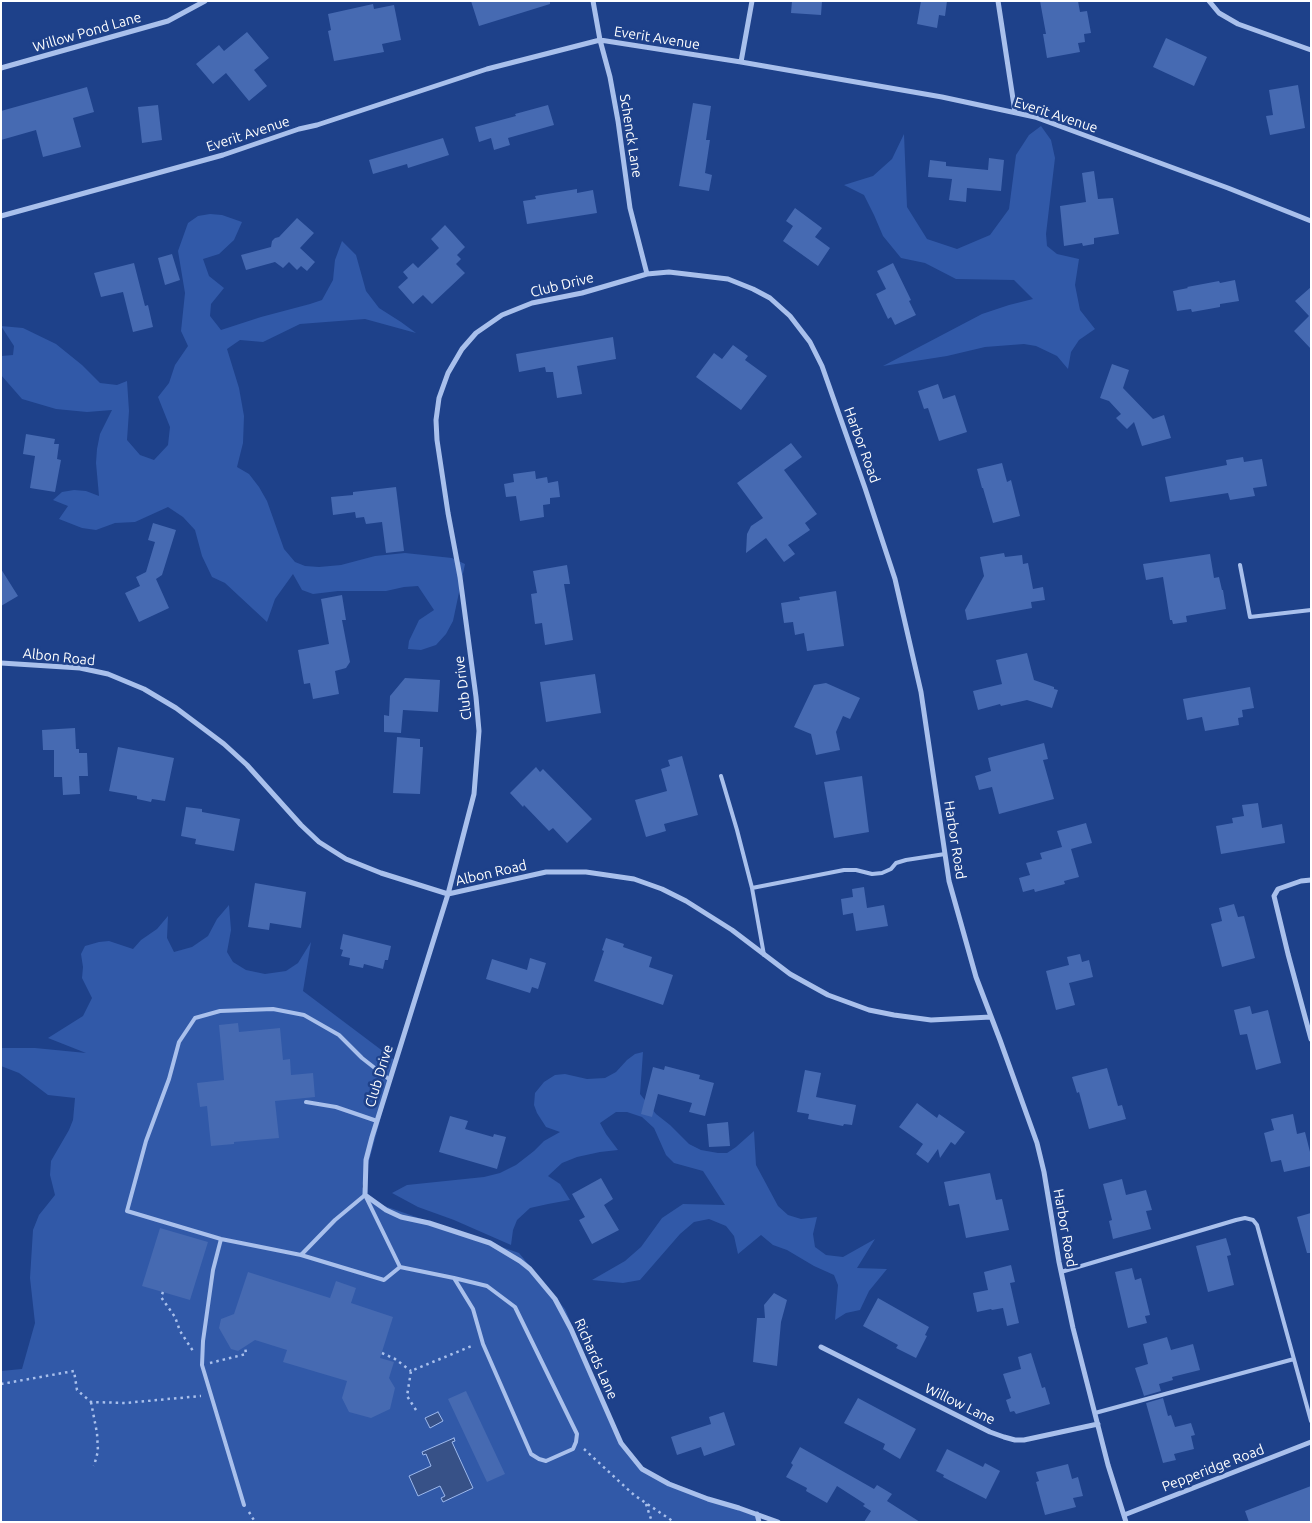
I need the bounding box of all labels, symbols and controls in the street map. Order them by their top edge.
street label: Willow Pond Lane [31,8,143,56]
street label: Everit Avenue [613,23,701,53]
street label: Schenck Lane [616,93,646,179]
street label: Everit Avenue [1012,94,1100,136]
street label: Everit Avenue [204,113,292,155]
street label: Club Drive [529,269,595,301]
street label: Harbor Road [841,405,883,485]
street label: Albon Road [22,645,96,669]
street label: Club Drive [451,655,475,721]
street label: Harbor Road [940,799,970,881]
street label: Albon Road [454,857,528,889]
street label: Club Drive [362,1043,396,1109]
street label: Harbor Road [1050,1187,1080,1269]
street label: Richards Lane [571,1316,621,1402]
street label: Willow Lane [922,1380,998,1428]
street label: Pepperidge Road [1160,1441,1266,1495]

